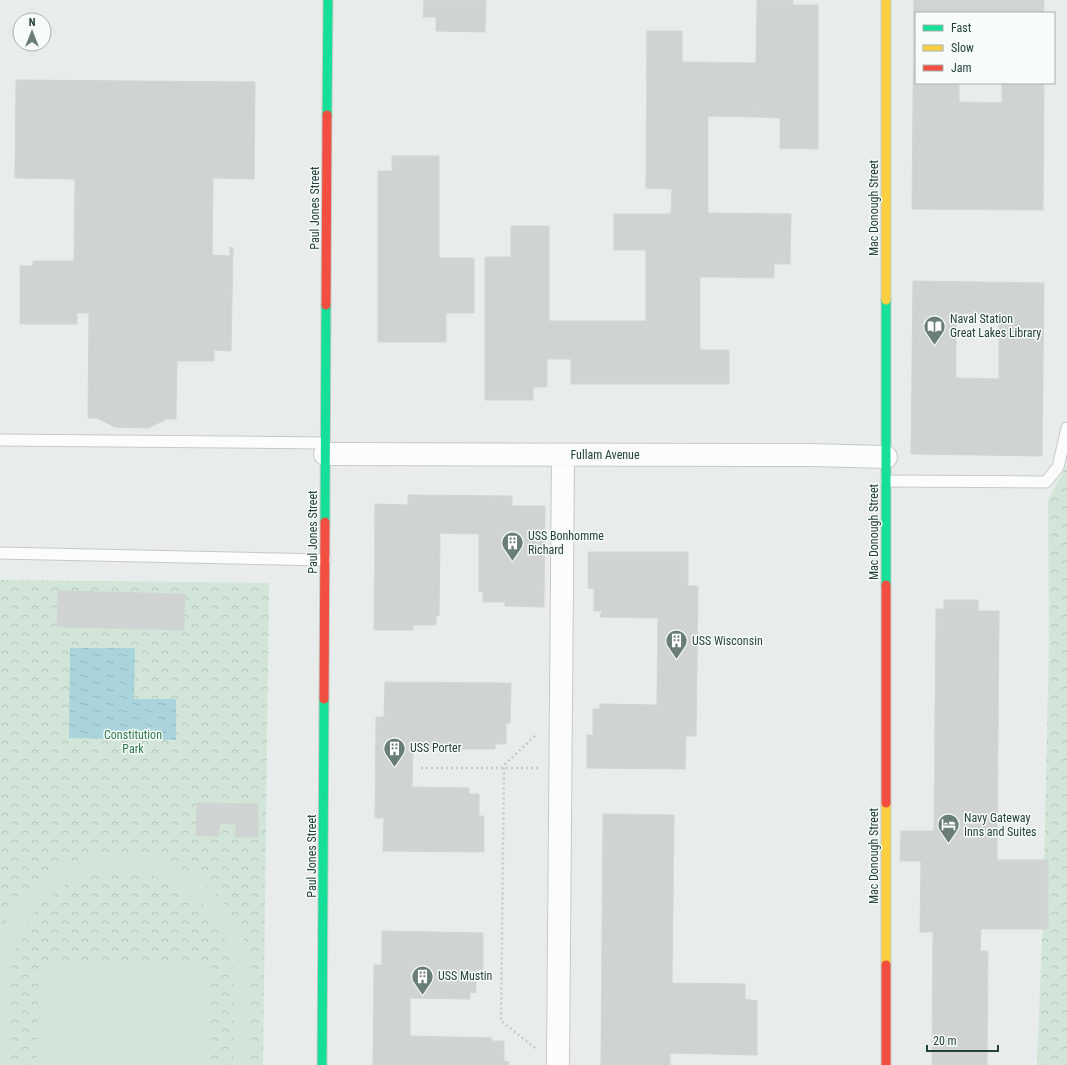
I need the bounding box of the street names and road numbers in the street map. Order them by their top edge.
street label: Mac Donough Street [867,159,881,256]
street label: Paul Jones Street [308,166,322,250]
street label: Fullam Avenue [570,448,640,462]
street label: Mac Donough Street [867,483,881,580]
street label: Paul Jones Street [306,490,320,574]
street label: Mac Donough Street [867,807,881,904]
street label: Paul Jones Street [305,814,319,898]

